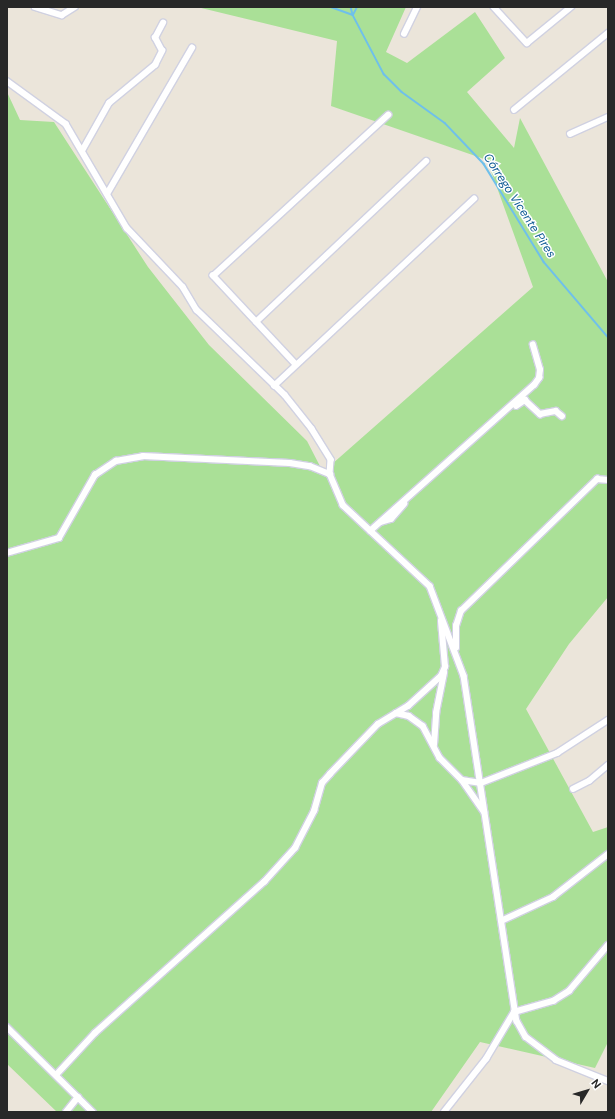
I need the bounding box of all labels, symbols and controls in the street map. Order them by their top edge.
water label: Córrego Vicente Pires [480,151,558,261]
north arrow [567,1071,607,1111]
text: N [588,1076,604,1091]

